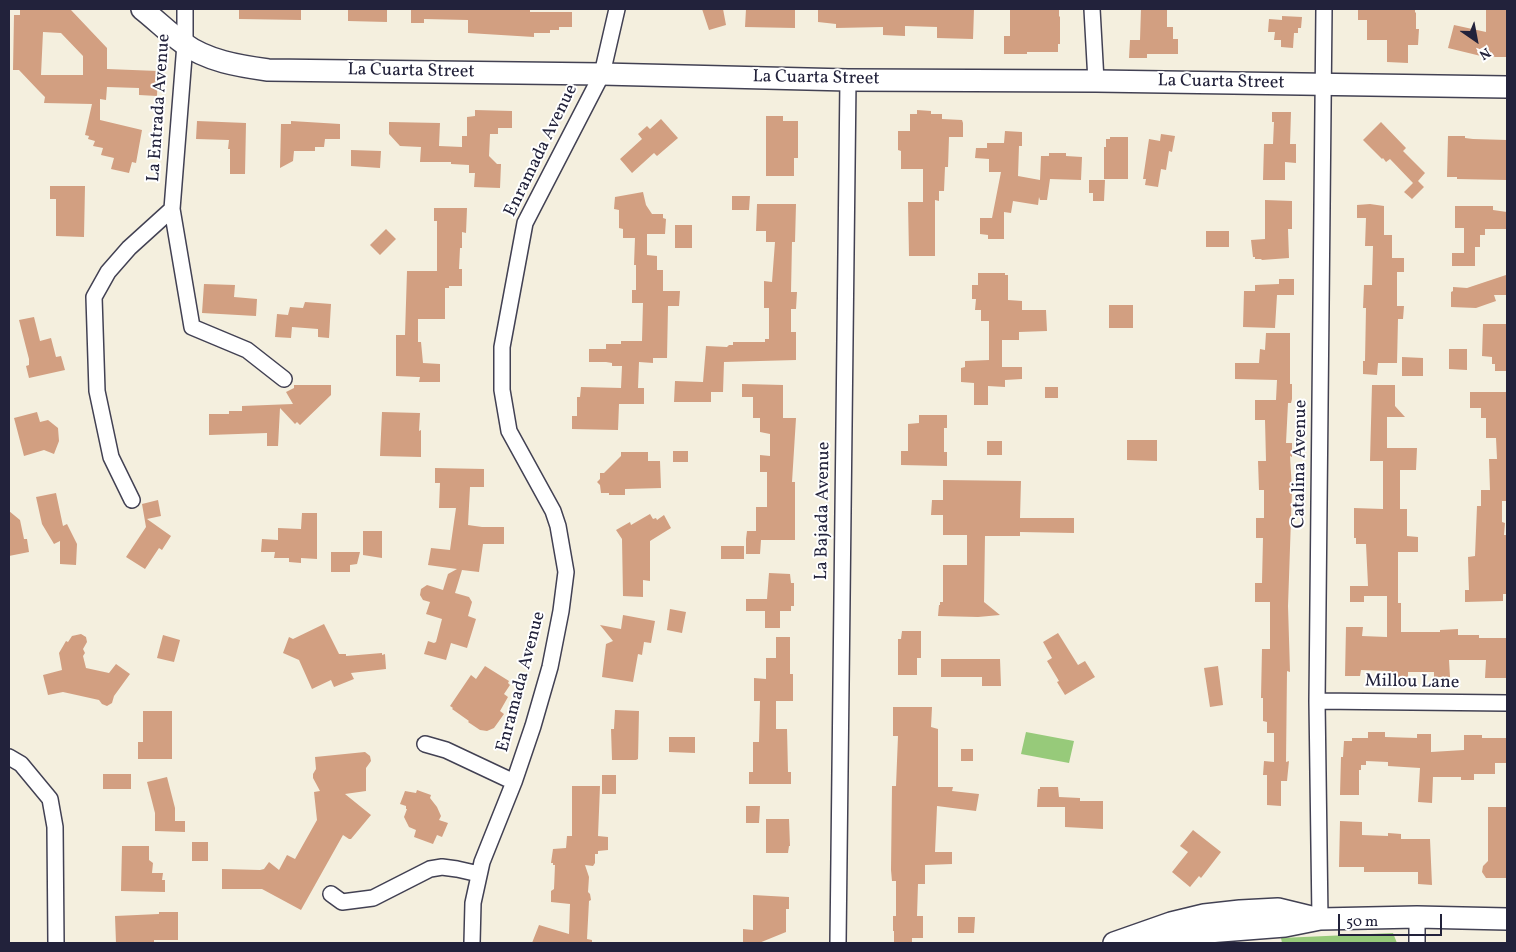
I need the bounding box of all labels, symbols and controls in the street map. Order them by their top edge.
north arrow [1451,15,1501,65]
street label: La Entrada Avenue [144,33,176,183]
text: N [1475,42,1494,64]
street label: La Cuarta Street [347,60,475,84]
street label: La Cuarta Street [752,67,880,91]
street label: La Cuarta Street [1157,71,1285,95]
street label: Enramada Avenue [501,81,583,221]
street label: Catalina Avenue [1289,399,1313,529]
street label: La Bajada Avenue [812,442,836,580]
street label: Enramada Avenue [493,609,551,755]
street label: Millou Lane [1365,671,1459,695]
scale bar [1341,904,1445,936]
text: 50 m [1346,912,1378,933]

